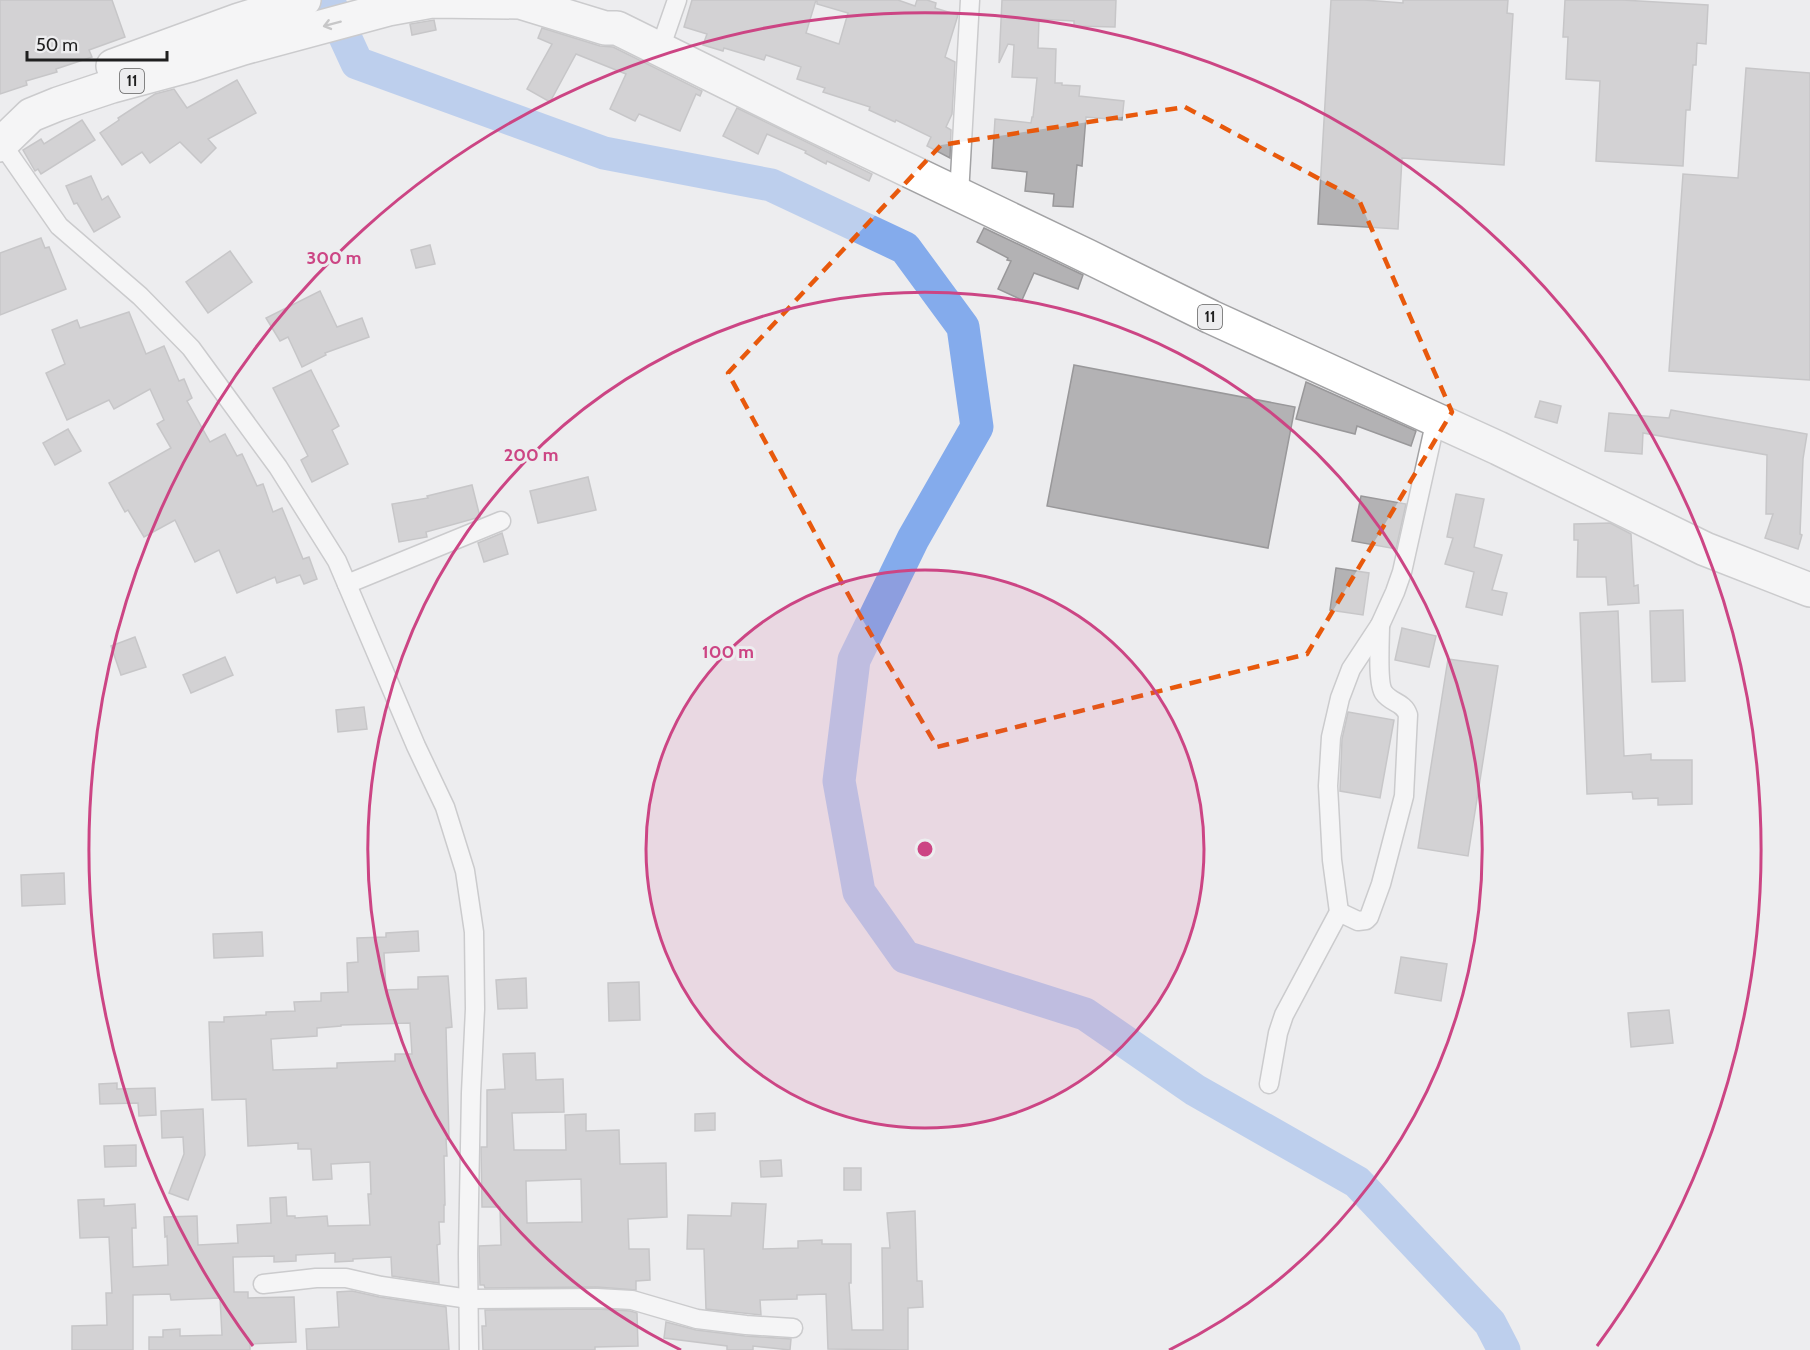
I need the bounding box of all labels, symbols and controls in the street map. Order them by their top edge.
one-way arrow [323,19,342,30]
scale bar [27,24,166,62]
text: 50 m [36,34,78,56]
road number: 11 [120,69,144,93]
text: 300 m [307,247,361,269]
road number: 11 [1198,305,1222,329]
text: 200 m [504,444,558,466]
text: 100 m [702,641,754,663]
centre of rings [915,839,935,859]

